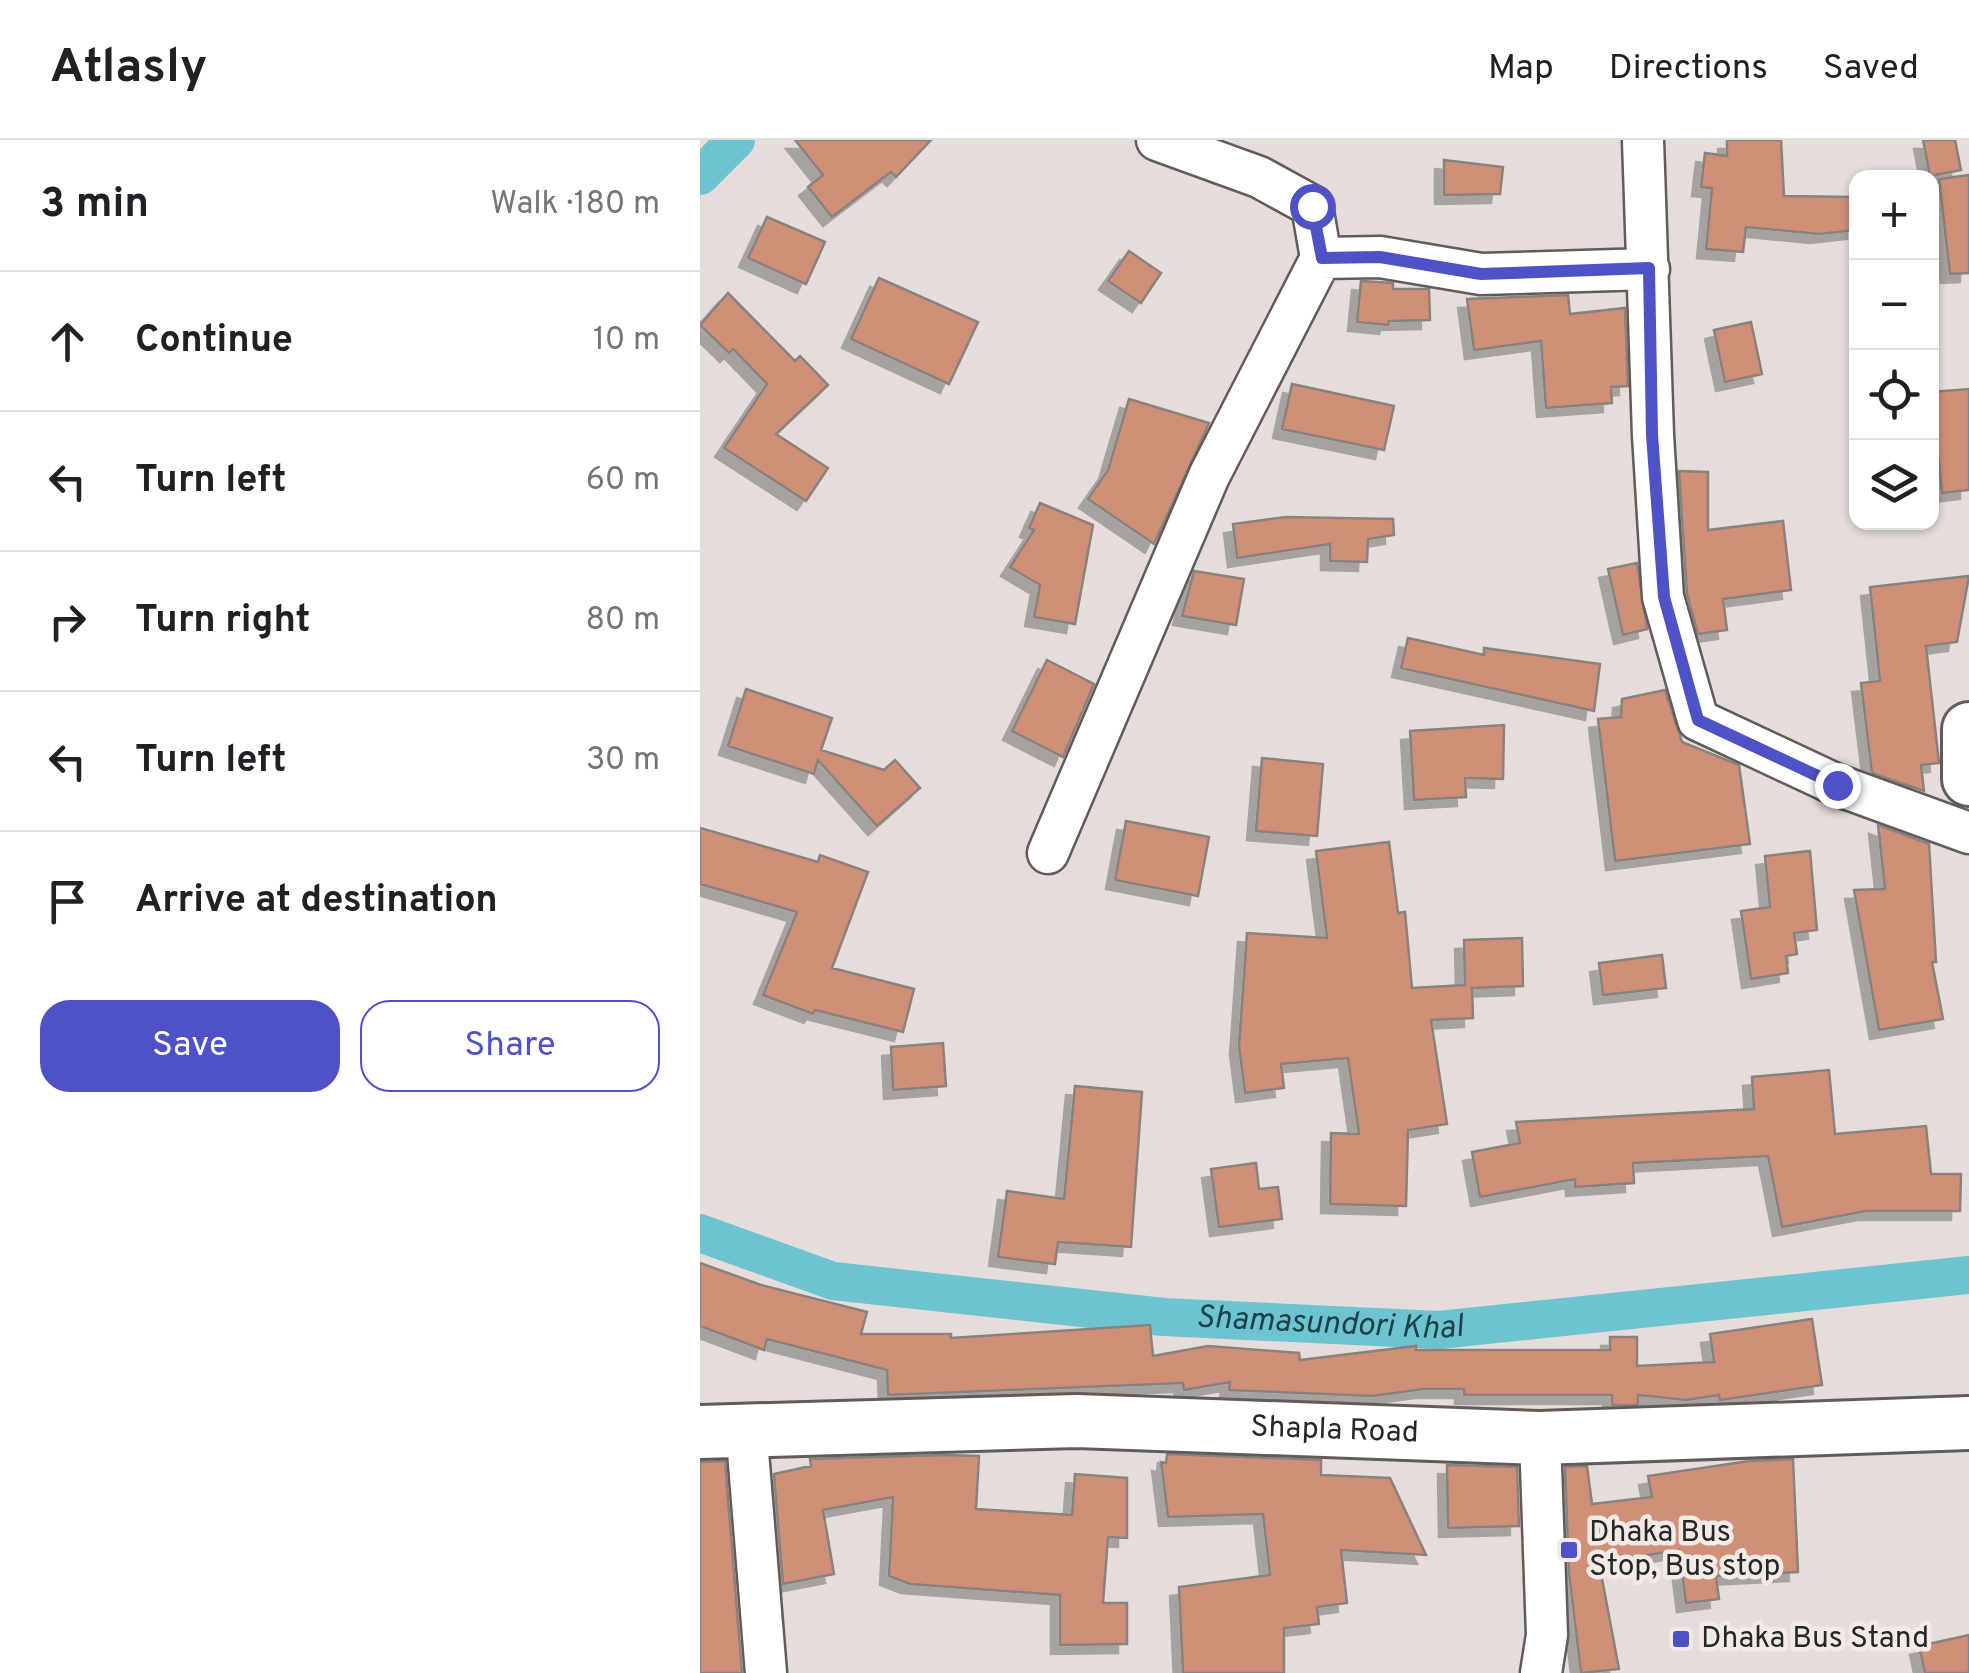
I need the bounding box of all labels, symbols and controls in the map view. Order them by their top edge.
text: Atlasly [50,39,207,99]
text: Map [1488,47,1554,91]
text: Directions [1609,47,1768,91]
text: Saved [1823,47,1919,91]
map controls [1849,170,1939,530]
button: + [1849,170,1939,260]
text: 3 min [40,179,149,232]
route start [1290,184,1336,230]
text: Walk · 180 m [490,185,660,225]
button: − [1849,260,1939,350]
icon: ahead [40,314,95,369]
text: Continue [135,317,293,366]
text: 10 m [593,321,660,361]
button: locate [1849,350,1939,440]
button: layers [1849,440,1939,530]
icon: left [40,454,95,509]
text: Turn left [135,457,287,506]
text: 60 m [586,461,660,501]
icon: right [40,594,95,649]
text: Turn right [135,597,310,646]
text: 80 m [586,601,660,641]
icon: left [40,734,95,789]
text: Turn left [135,737,287,786]
text: 30 m [586,741,660,781]
route end [1815,763,1861,809]
icon: arrive [40,874,95,929]
text: Arrive at destination [135,877,498,926]
button: Save [40,1000,340,1092]
button: Share [360,1000,660,1092]
water label: Shamasundori Khal [1195,1299,1467,1350]
street label: Shapla Road [1250,1409,1419,1452]
place label: Dhaka Bus Stop, Bus stop [1589,1515,1781,1586]
marker: Dhaka Bus Stop, Bus stop [1558,1539,1580,1561]
place label: Dhaka Bus Stand [1701,1621,1929,1658]
marker: Dhaka Bus Stand [1670,1628,1692,1650]

